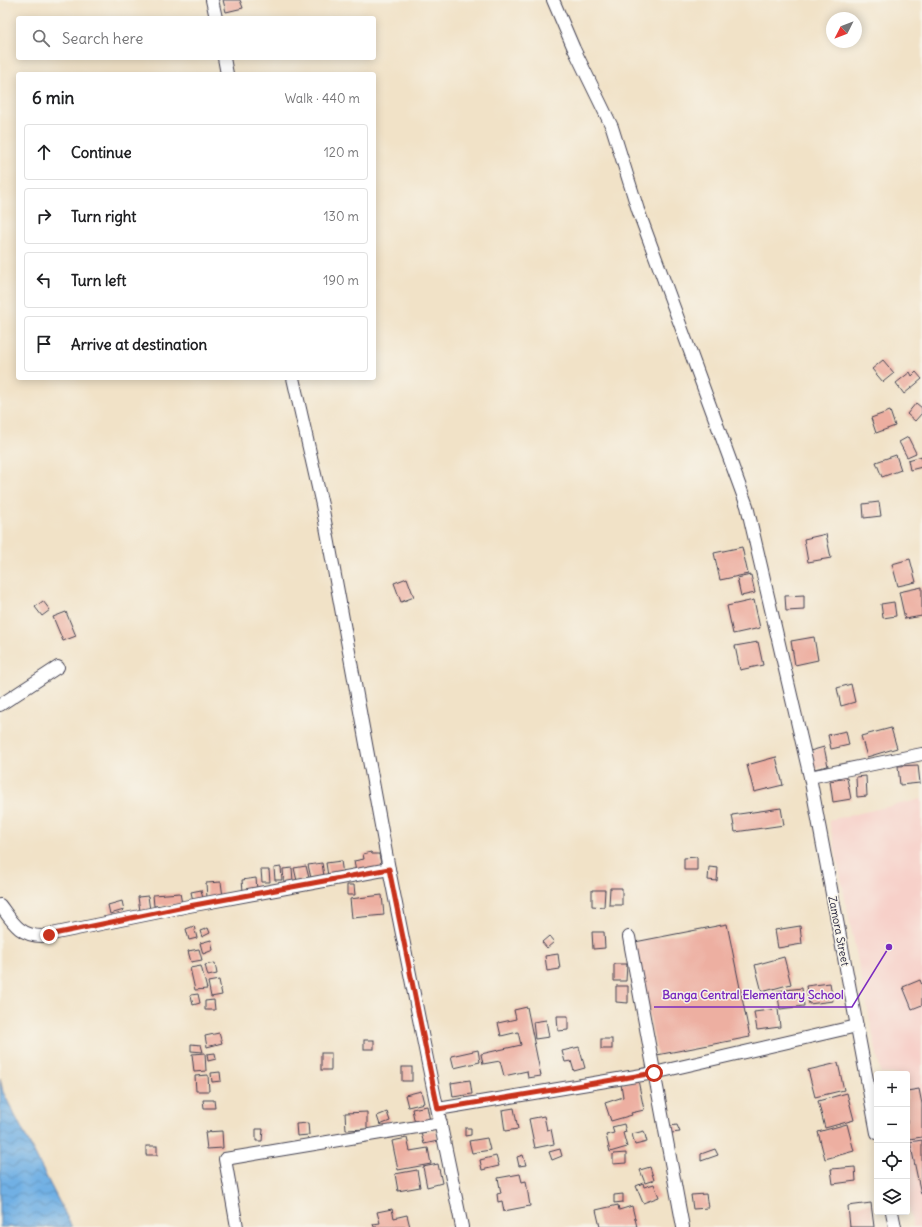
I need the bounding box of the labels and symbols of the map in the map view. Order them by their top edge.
north arrow [826,12,862,48]
street label: Zamora Street [825,895,853,967]
route end [40,926,58,944]
callout: Banga Central Elementary School [654,983,852,1007]
text: Banga Central Elementary School [662,987,844,1003]
route start [645,1064,663,1082]

